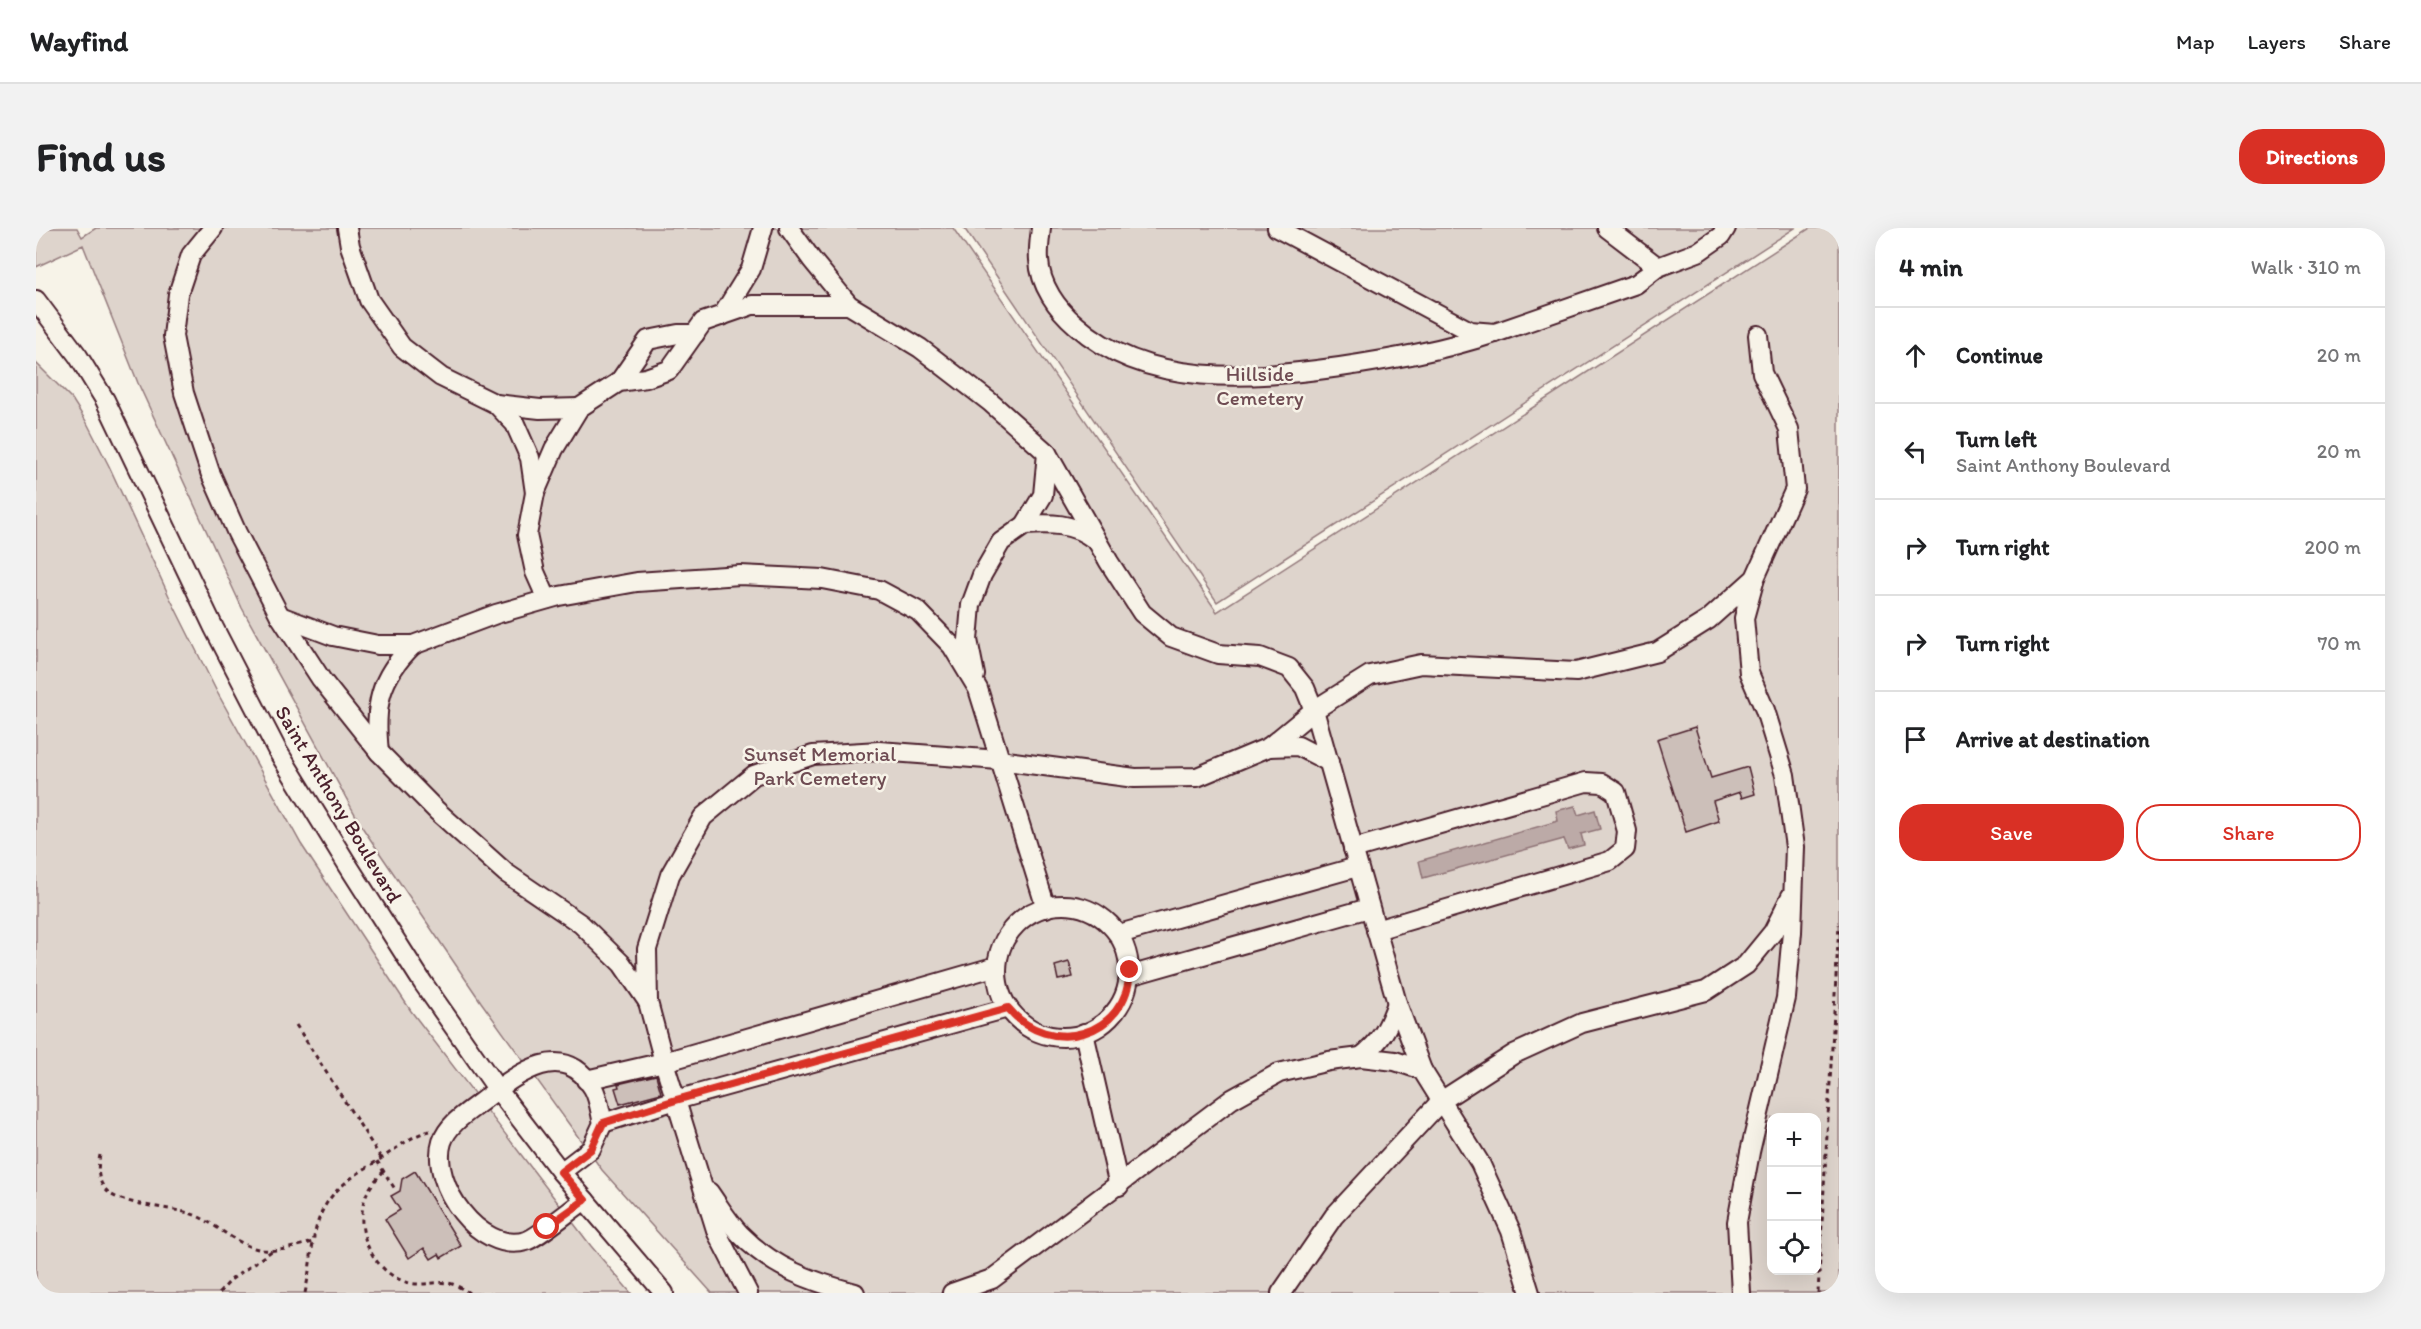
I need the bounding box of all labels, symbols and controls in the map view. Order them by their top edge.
text: Wayfind [30,24,128,58]
text: Map [2176,29,2215,54]
text: Layers [2248,29,2306,54]
text: Share [2339,29,2391,54]
button: Directions [2239,129,2385,184]
text: Find us [36,131,166,182]
text: 4 min [1899,251,1963,283]
text: Walk · 310 m [2251,255,2361,279]
icon: ahead [1899,339,1932,372]
text: Continue [1956,342,2043,369]
text: 20 m [2317,343,2361,367]
park label: Hillside Cemetery [1216,361,1304,410]
text: Turn left [1956,426,2037,453]
icon: left [1899,435,1932,468]
text: 20 m [2317,439,2361,463]
text: Saint Anthony Boulevard [1956,453,2171,477]
icon: right [1899,531,1932,564]
text: Turn right [1956,534,2050,561]
text: 200 m [2305,535,2361,559]
icon: right [1899,627,1932,660]
text: Turn right [1956,630,2050,657]
text: 70 m [2317,631,2361,655]
street label: Saint Anthony Boulevard [270,701,408,907]
icon: arrive [1899,723,1932,756]
text: Arrive at destination [1956,726,2150,753]
park label: Sunset Memorial Park Cemetery [744,741,896,790]
button: Save [1899,804,2124,861]
button: Share [2136,804,2361,861]
route end [1116,956,1142,982]
map controls [1767,1113,1821,1275]
button: + [1767,1113,1821,1167]
button: − [1767,1167,1821,1221]
route start [533,1213,559,1239]
button: locate [1767,1221,1821,1275]

